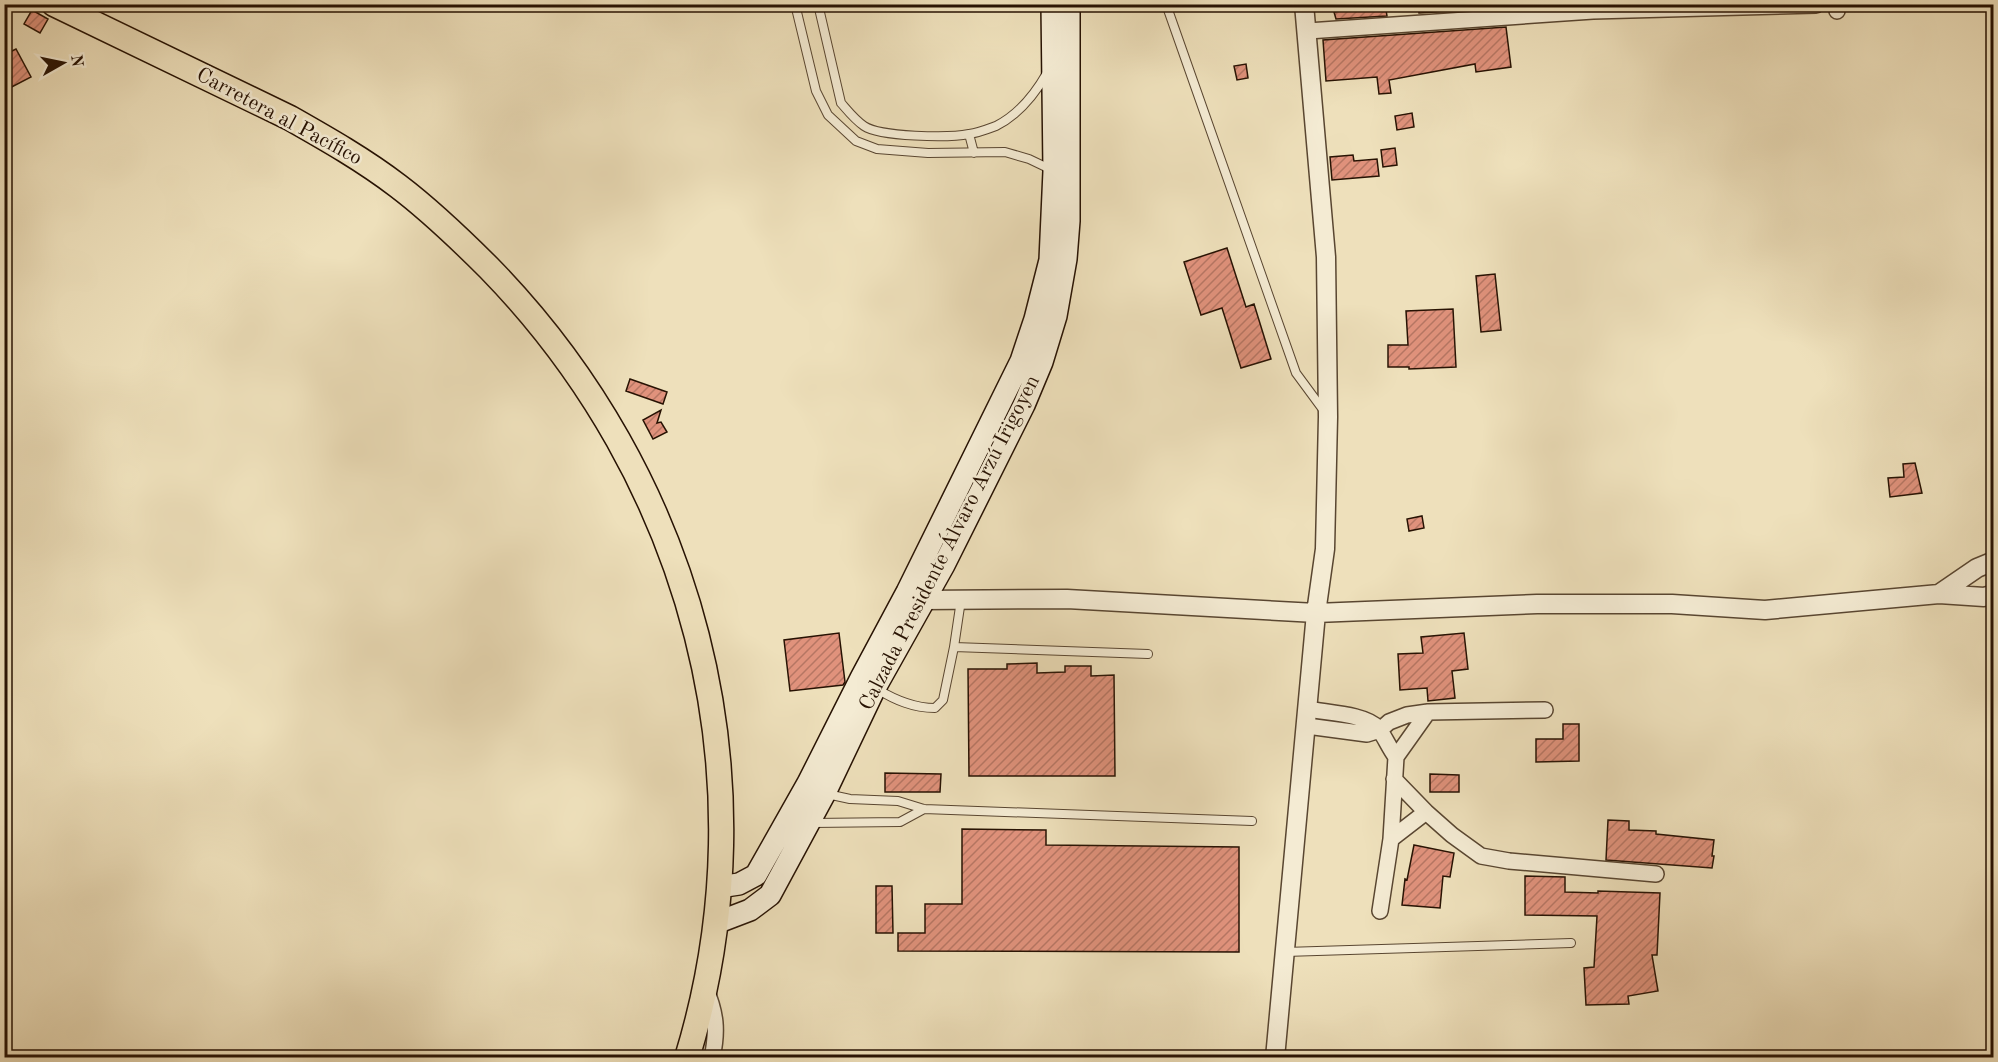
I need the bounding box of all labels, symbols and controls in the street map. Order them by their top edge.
north arrow [33,33,93,93]
text: N [67,54,85,69]
street label: Carretera al Pacífico [193,64,365,170]
street label: Calzada Presidente Álvaro Arzú Irigoyen [852,370,1044,714]

